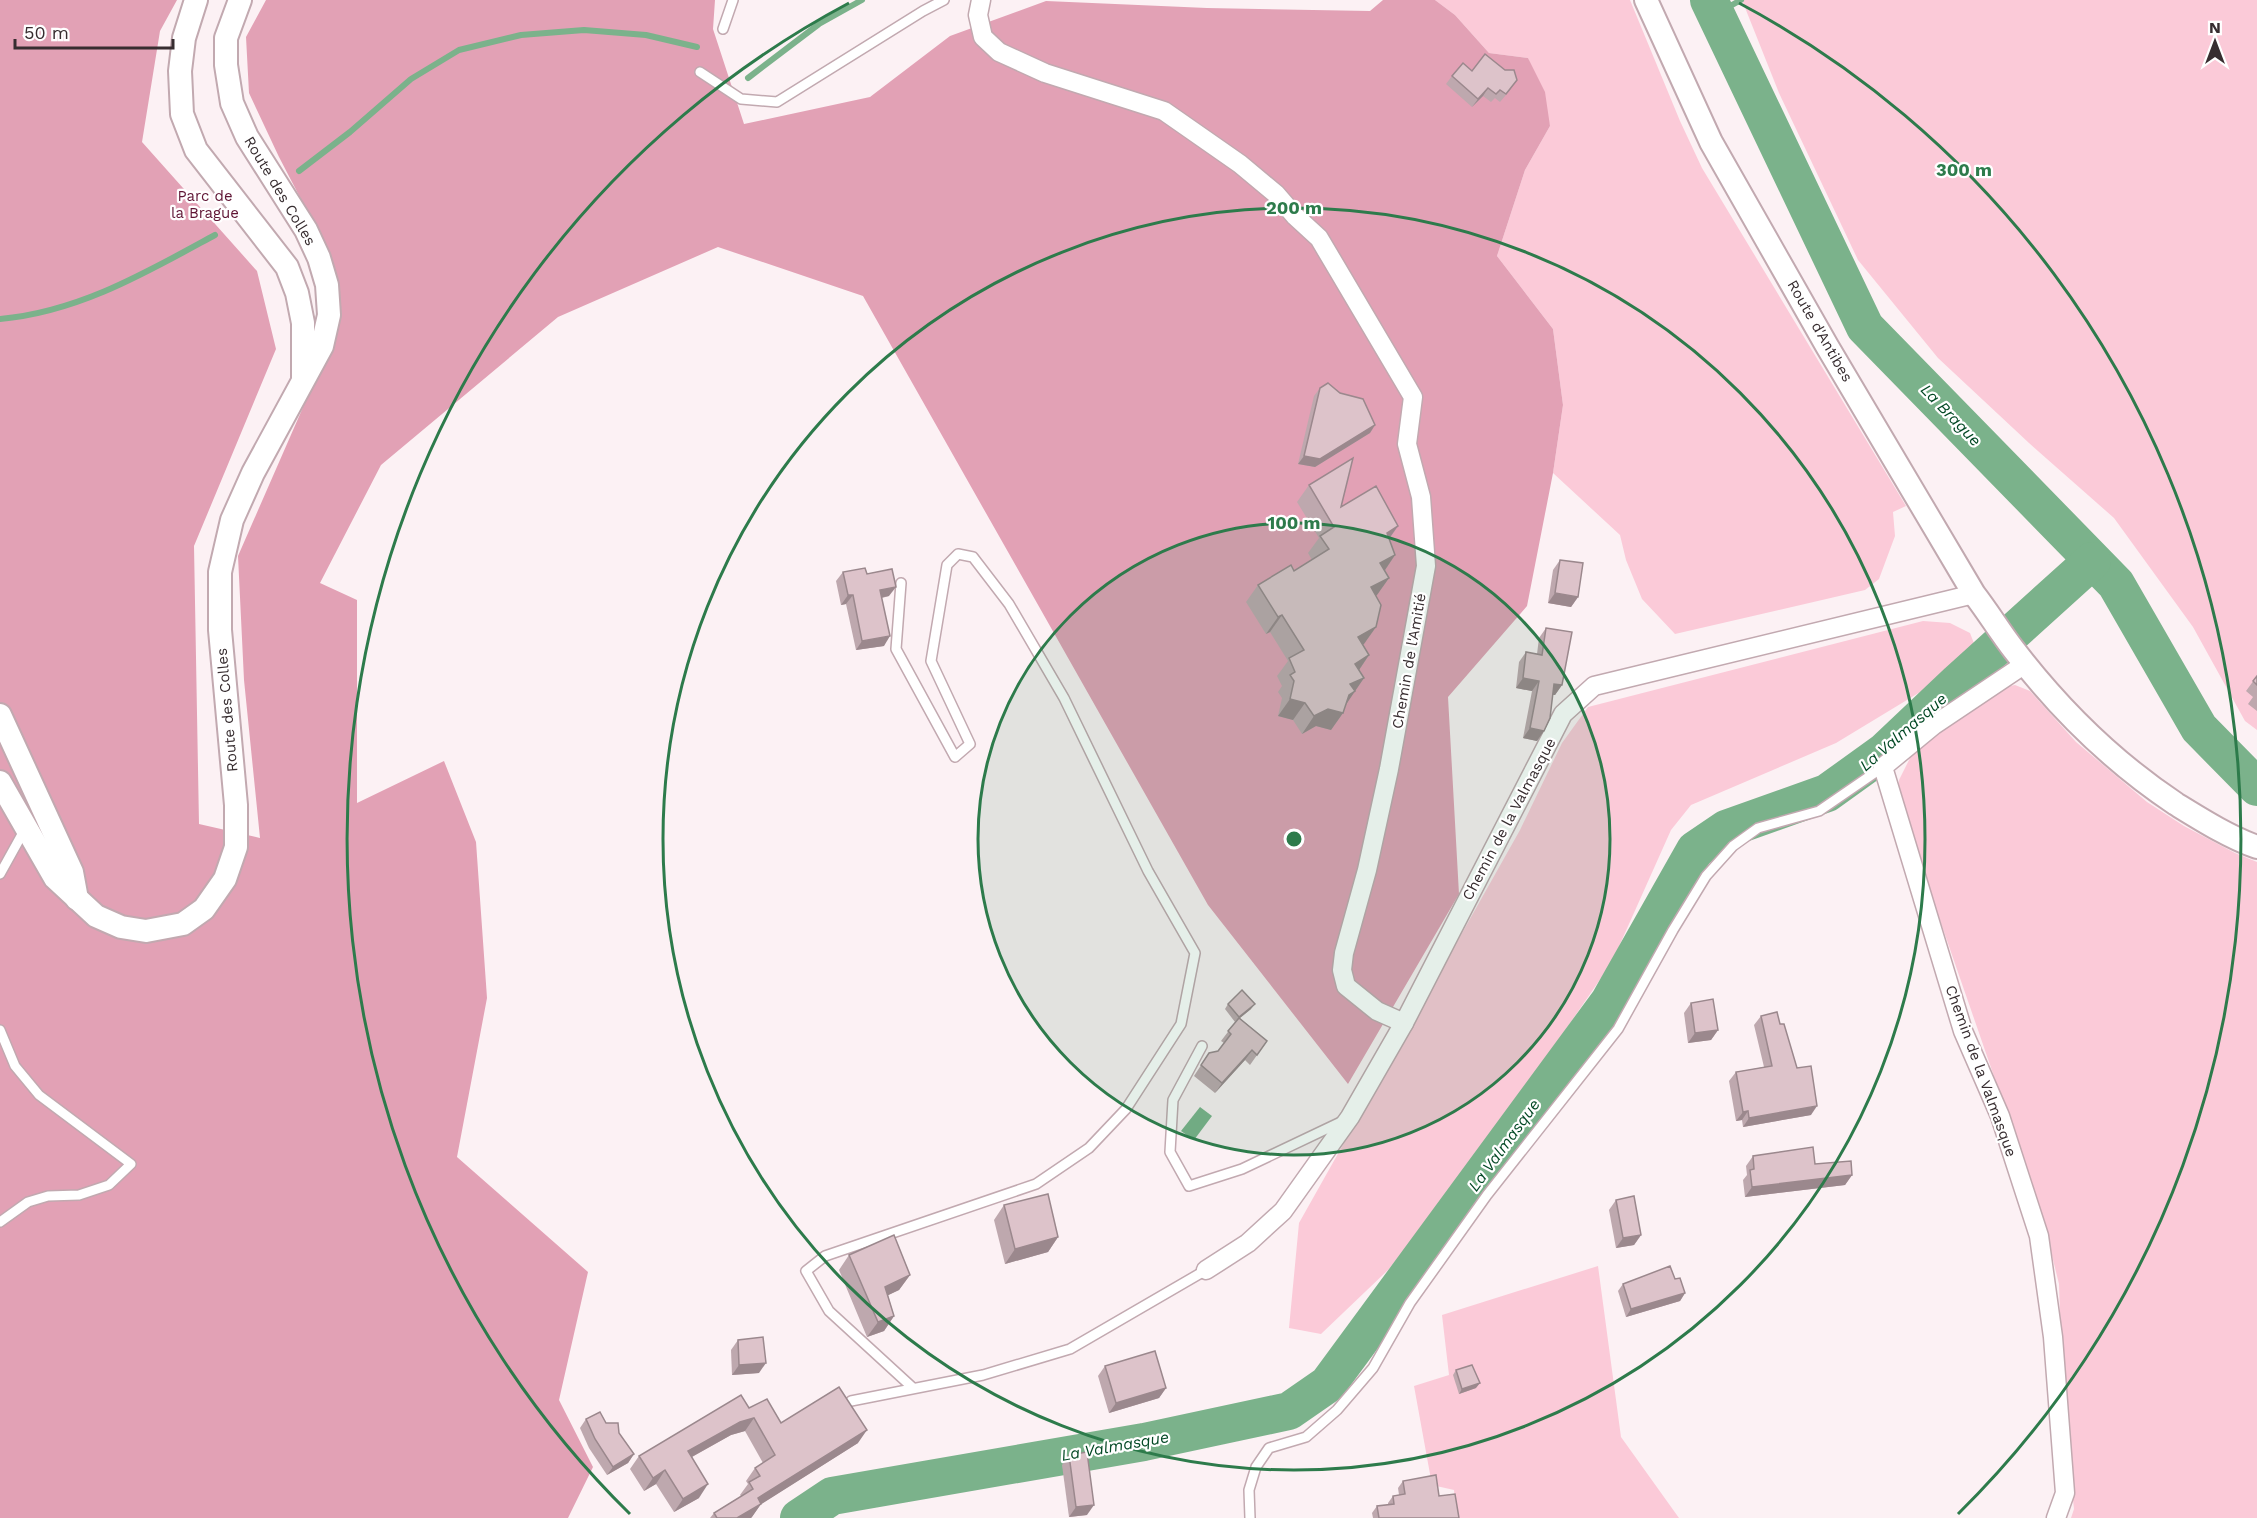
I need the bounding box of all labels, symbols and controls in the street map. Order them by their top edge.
scale bar [15,12,172,50]
north arrow [2185,12,2245,72]
text: N [2209,18,2221,37]
text: 50 m [24,22,69,43]
street label: Route des Colles [240,133,320,249]
text: 300 m [1936,159,1992,180]
park label: Parc de la Brague [171,187,239,222]
text: 200 m [1266,197,1322,218]
street label: Route d'Antibes [1784,277,1857,385]
water label: La Brague [1917,380,1985,450]
text: 100 m [1267,512,1321,533]
street label: Chemin de l'Amitié [1388,592,1430,730]
street label: Route des Colles [213,647,241,773]
water label: La Valmasque [1856,689,1950,775]
street label: Chemin de la Valmasque [1458,735,1560,903]
centre of rings [1284,829,1304,849]
street label: Chemin de la Valmasque [1942,983,2020,1159]
water label: La Valmasque [1464,1095,1544,1195]
water label: La Valmasque [1060,1427,1170,1465]

